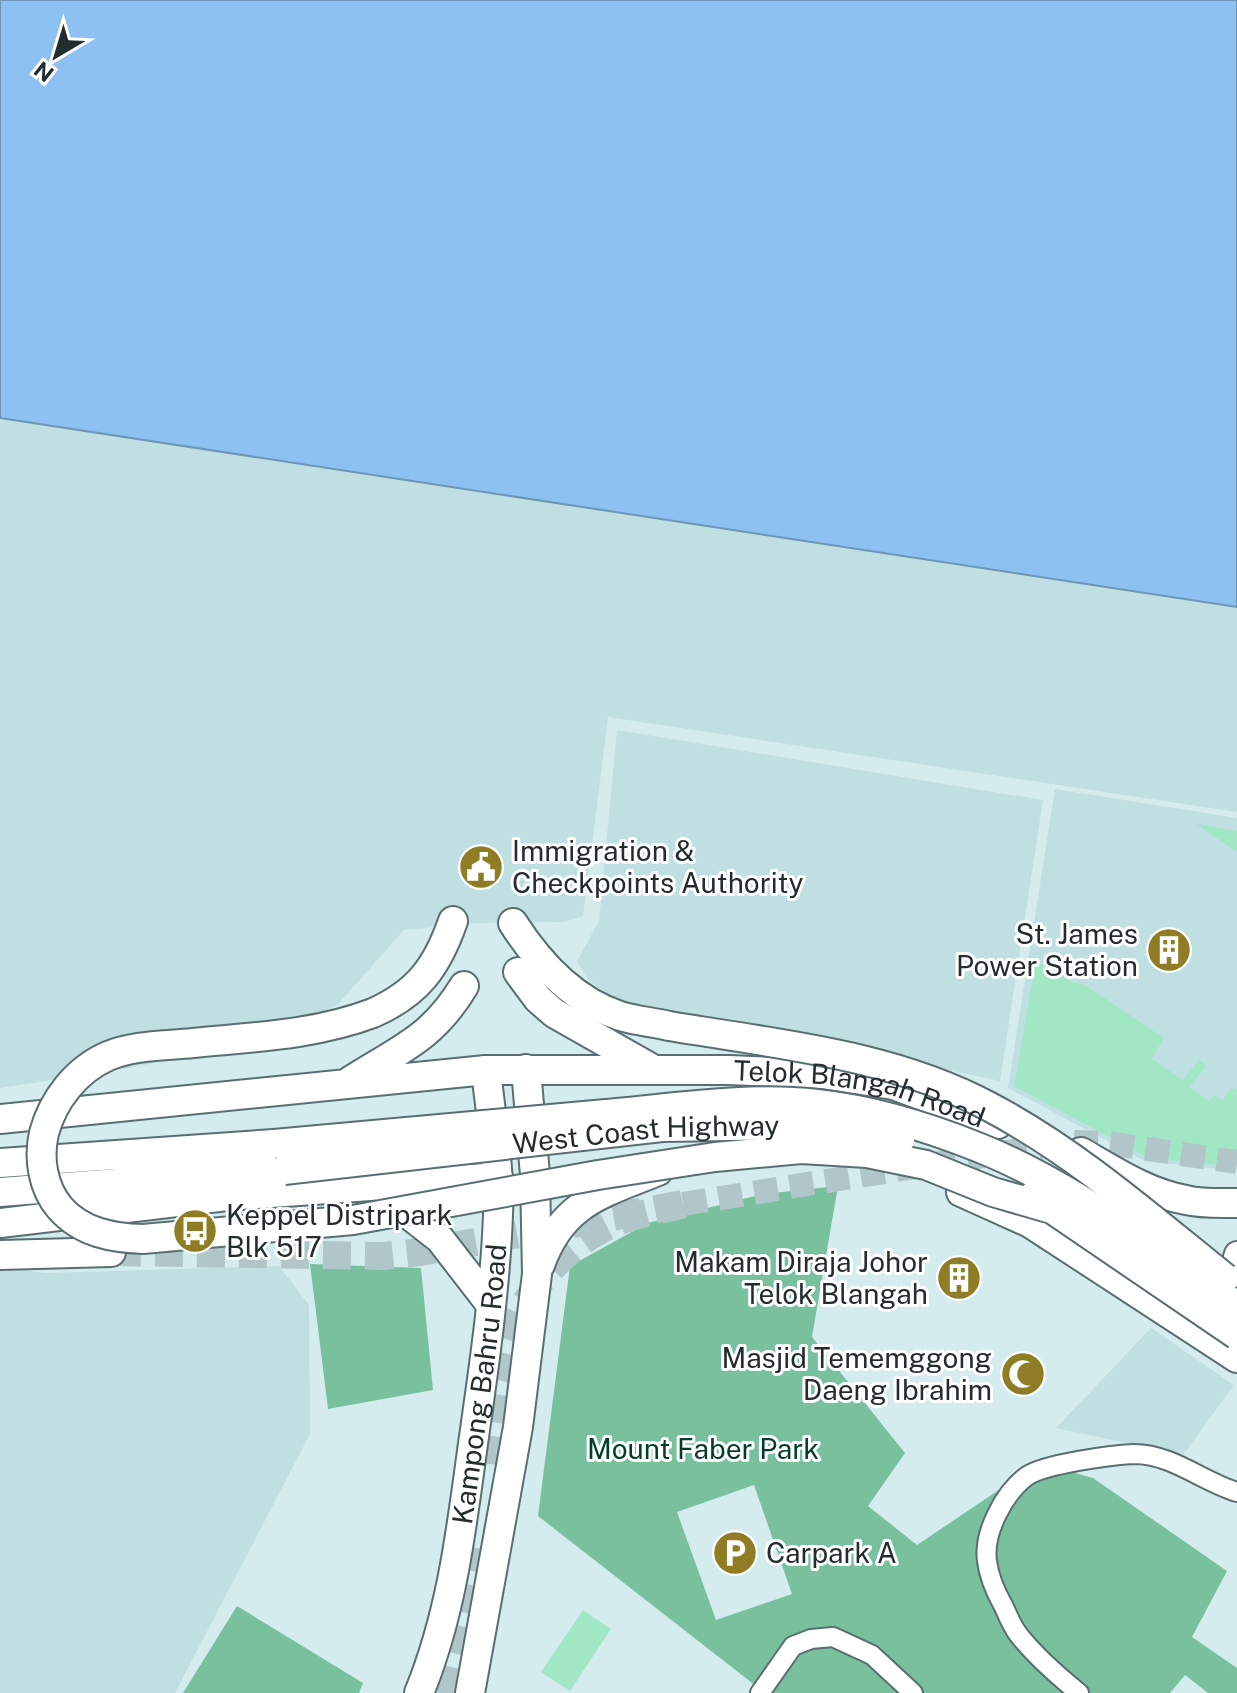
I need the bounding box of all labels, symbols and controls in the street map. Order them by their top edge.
north arrow [16,16,96,96]
text: N [29,56,58,87]
place label: Immigration & Checkpoints Authority [512,834,803,899]
public building icon: Immigration & Checkpoints Authority [457,843,505,891]
place label: St. James Power Station [956,917,1138,982]
building icon: St. James Power Station [1145,926,1193,974]
street label: Telok Blangah Road [733,1053,990,1134]
street label: West Coast Highway [511,1108,780,1160]
place label: Keppel Distripark Blk 517 [226,1198,452,1263]
bus stop icon: Keppel Distripark Blk 517 [171,1207,219,1255]
street label: Kampong Bahru Road [445,1243,513,1526]
place label: Makam Diraja Johor Telok Blangah [674,1245,928,1310]
building icon: Makam Diraja Johor Telok Blangah [935,1254,983,1302]
place label: Masjid Tememggong Daeng Ibrahim [722,1341,992,1406]
mosque icon: Masjid Tememggong Daeng Ibrahim [999,1350,1047,1398]
park label: Mount Faber Park [587,1432,819,1465]
parking icon: Carpark A [711,1529,759,1577]
place label: Carpark A [766,1536,897,1569]

